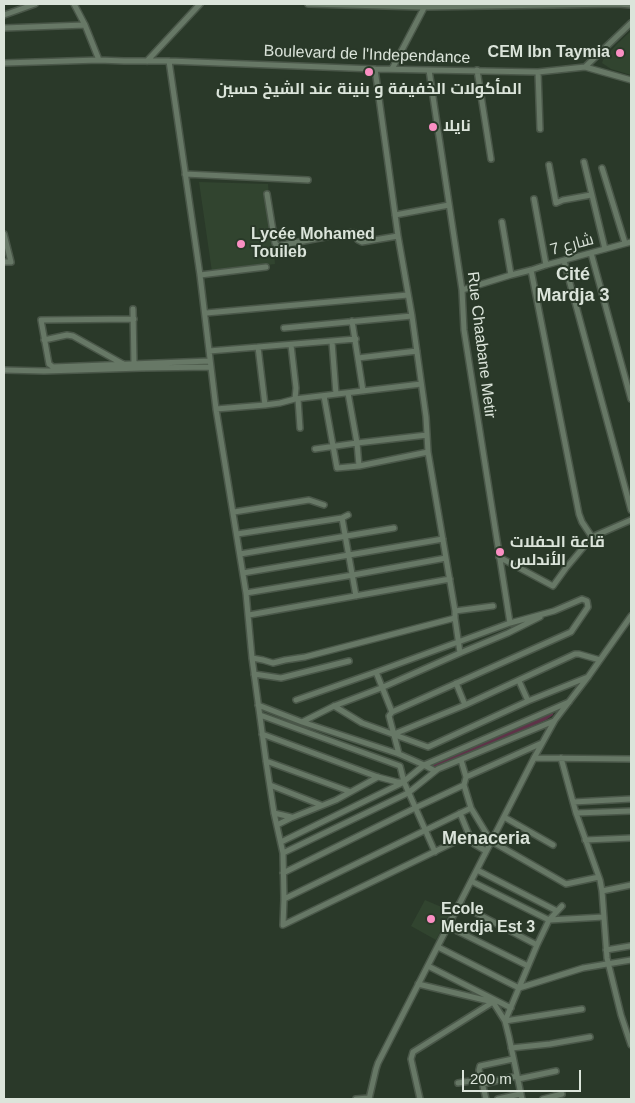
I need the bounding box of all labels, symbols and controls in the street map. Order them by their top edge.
street label: Boulevard de l'Independance [263,42,471,68]
place label: CEM Ibn Taymia [488,43,610,63]
marker: CEM Ibn Taymia [614,47,626,59]
marker: المأكولات الخفيفة و بنينة عند الشيخ حسين [363,66,375,78]
place label: المأكولات الخفيفة و بنينة عند الشيخ حسين [216,80,522,100]
place label: نايلا [443,117,471,137]
marker: نايلا [427,121,439,133]
place label: Lycée Mohamed Touileb [251,225,375,263]
street label: شارع 7 [548,230,596,260]
marker: Lycée Mohamed Touileb [235,238,247,250]
district label: Cité Mardja 3 [536,264,610,306]
street label: Rue Chaabane Metir [462,271,500,419]
place label: قاعة الحفلات الأندلس [510,533,605,571]
marker: قاعة الحفلات الأندلس [494,546,506,558]
district label: Menaceria [442,828,530,850]
place label: Ecole Merdja Est 3 [441,900,535,938]
marker: Ecole Merdja Est 3 [425,913,437,925]
scale bar [465,1060,584,1092]
text: 200 m [470,1070,512,1087]

